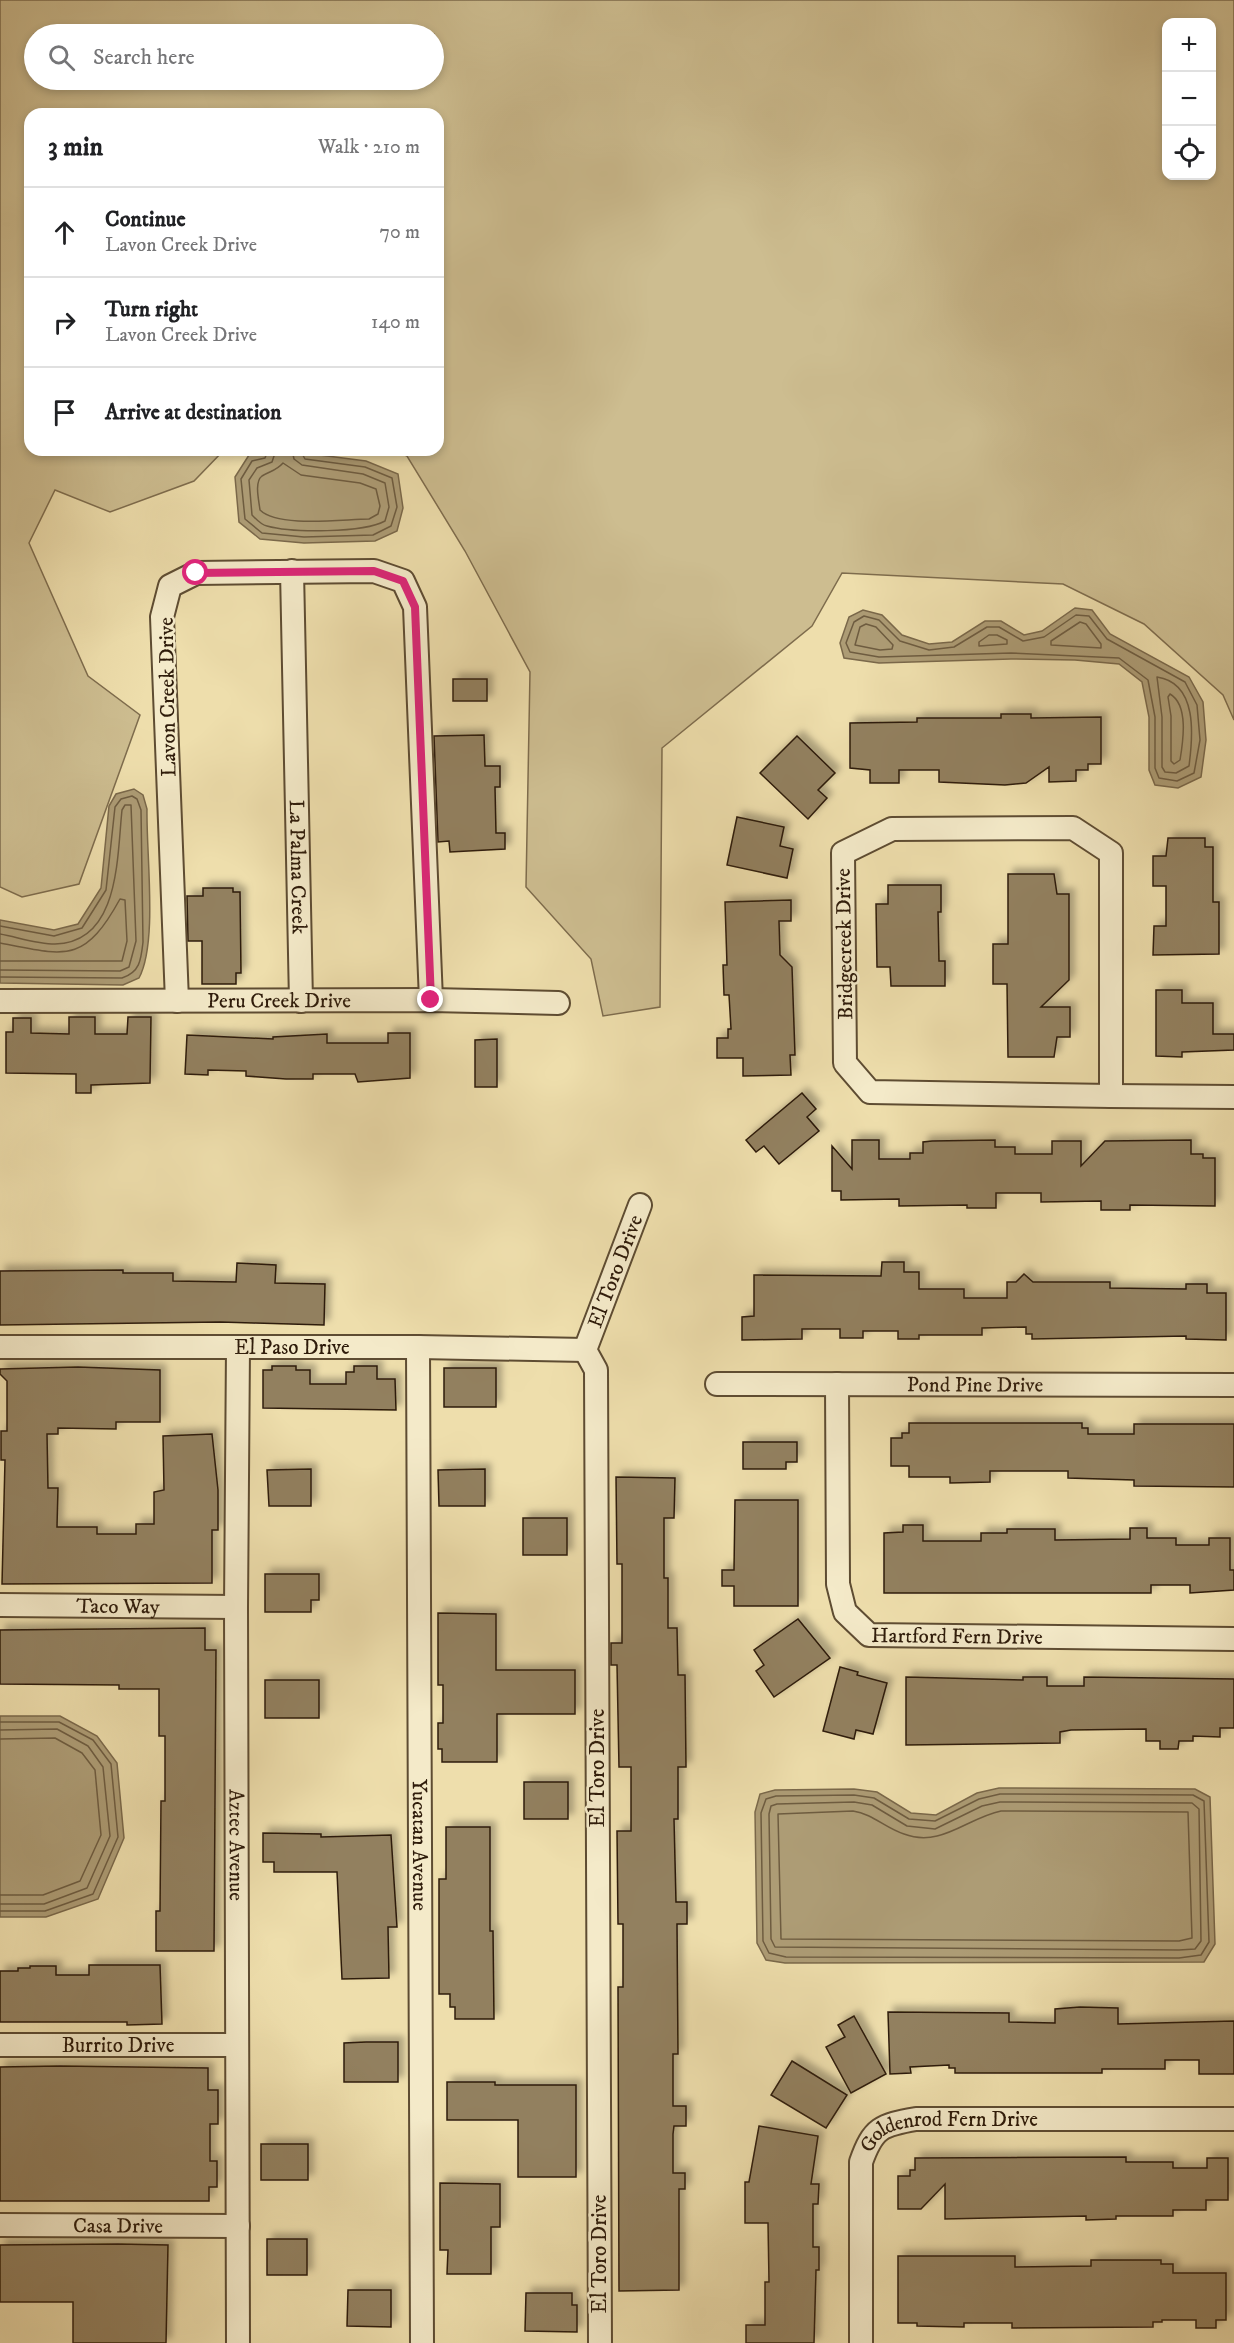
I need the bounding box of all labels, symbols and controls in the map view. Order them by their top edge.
map controls [1162,18,1216,180]
button: + [1162,18,1216,72]
search box [24,24,444,90]
icon: search [45,41,78,74]
text: Search here [93,44,195,71]
button: − [1162,72,1216,126]
button: locate [1162,126,1216,180]
text: 3 min [48,131,103,164]
text: Walk · 210 m [318,135,420,160]
text: Continue [105,206,186,233]
icon: ahead [48,216,81,249]
text: 70 m [379,220,420,245]
text: Lavon Creek Drive [105,233,257,258]
text: Turn right [105,296,198,323]
icon: right [48,306,81,339]
text: 140 m [371,310,420,335]
text: Lavon Creek Drive [105,323,257,348]
icon: arrive [48,396,81,429]
text: Arrive at destination [105,399,282,426]
route start [182,559,208,585]
street label: Lavon Creek Drive [154,617,182,777]
street label: La Palma Creek [283,799,312,935]
street label: Bridgecreek Drive [831,868,859,1020]
route end [417,986,443,1012]
street label: Peru Creek Drive [207,988,351,1015]
street label: El Toro Drive [583,1211,649,1332]
street label: El Paso Drive [234,1335,350,1361]
street label: Pond Pine Drive [907,1372,1044,1399]
street label: Taco Way [76,1594,161,1620]
street label: Hartford Fern Drive [871,1623,1043,1651]
street label: El Toro Drive [585,1708,611,1827]
street label: Yucatan Avenue [406,1779,432,1911]
street label: Aztec Avenue [222,1789,249,1901]
street label: Burrito Drive [62,2033,175,2059]
street label: Goldenrod Fern Drive [855,2107,1038,2157]
street label: El Toro Drive [587,2194,613,2313]
street label: Casa Drive [73,2213,163,2240]

